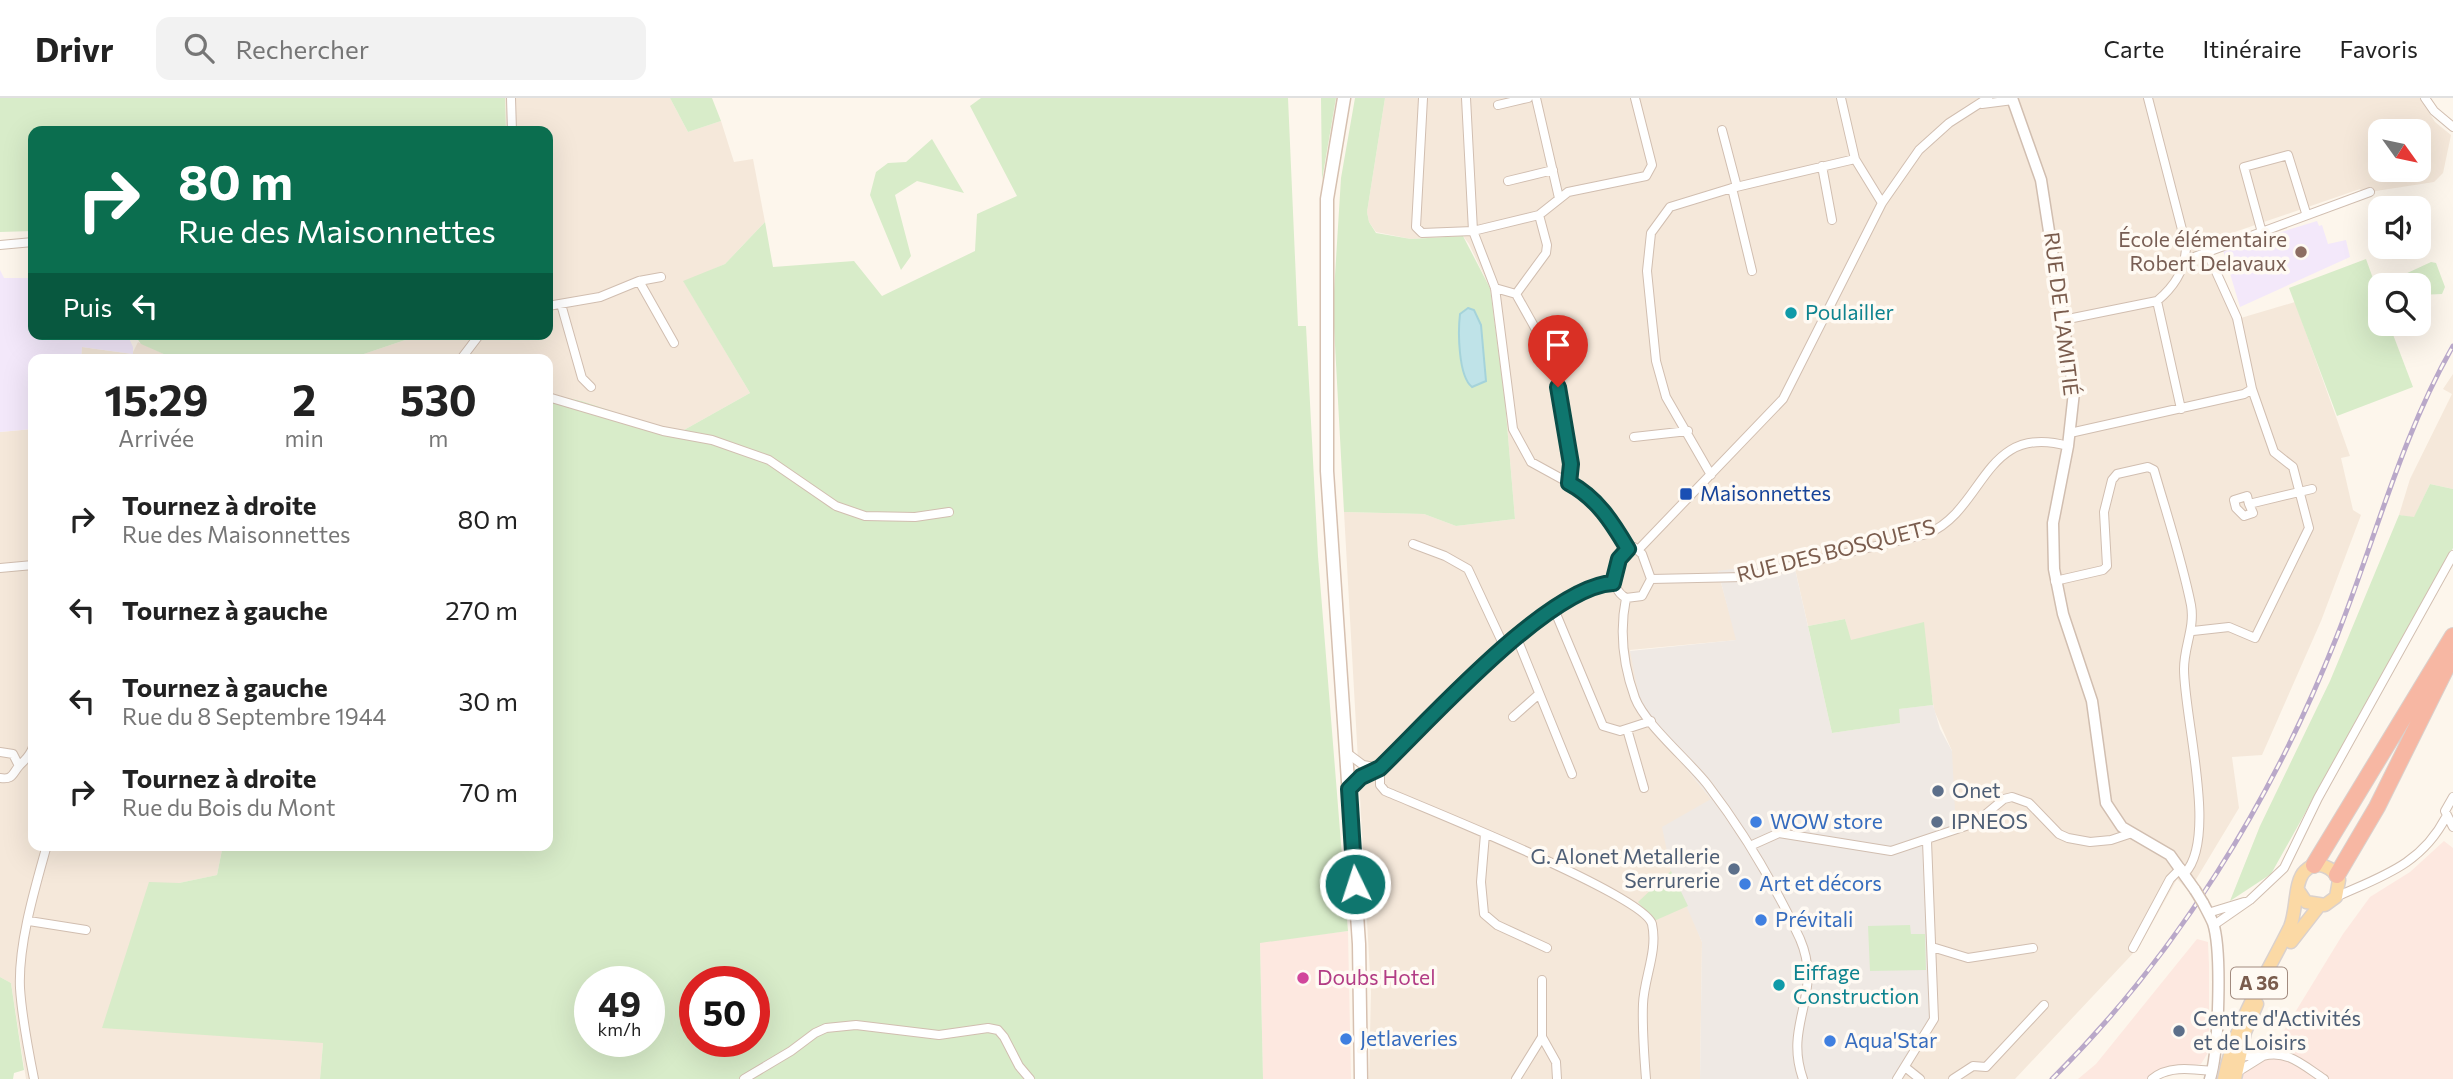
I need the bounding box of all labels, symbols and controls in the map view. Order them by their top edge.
search box [156,17,646,80]
text: Drivr [35,28,114,69]
icon: search [180,29,218,67]
text: Rechercher [236,33,369,64]
text: Carte [2104,34,2165,63]
text: Itinéraire [2203,34,2302,63]
text: Favoris [2340,34,2418,63]
north arrow [2368,119,2431,182]
map controls [2368,119,2431,336]
text: 80 m [178,150,293,210]
icon: right [63,154,154,245]
button: sound [2368,196,2431,259]
text: Rue des Maisonnettes [178,210,496,250]
place label: École élémentaire Robert Delavaux [2118,226,2287,275]
street label: RUE DE L'AMITIÉ [2040,231,2085,397]
marker: École élémentaire Robert Delavaux [2293,244,2309,260]
button: search [2368,273,2431,336]
icon: left [126,287,164,325]
text: Puis [63,291,112,322]
place label: Poulailler [1805,299,1894,324]
marker: Poulailler [1783,305,1799,321]
pin [1528,315,1588,387]
icon: arrive [1539,326,1577,364]
text: 15:29 [104,373,208,425]
text: 2 [292,373,316,425]
text: 530 [400,373,477,425]
text: Arrivée [118,424,194,452]
text: min [285,424,324,452]
text: m [428,424,448,452]
place label: Maisonnettes [1700,480,1831,505]
marker: Maisonnettes [1678,486,1694,502]
text: Tournez à droite [122,489,317,520]
icon: right [63,500,101,538]
text: 80 m [458,503,518,534]
street label: RUE DES BOSQUETS [1734,513,1937,586]
text: Rue des Maisonnettes [122,520,351,548]
icon: left [63,591,101,629]
text: Tournez à gauche [122,594,328,625]
text: 270 m [445,594,518,625]
text: Tournez à gauche [122,671,328,702]
icon: left [63,682,101,720]
text: 30 m [459,685,518,716]
text: Rue du 8 Septembre 1944 [122,702,386,730]
text: Tournez à droite [122,762,317,793]
icon: right [63,773,101,811]
text: 70 m [460,776,518,807]
place label: Onet [1952,777,2001,802]
marker: Onet [1930,783,1946,799]
text: Rue du Bois du Mont [122,793,335,821]
place label: WOW store [1770,808,1883,833]
place label: IPNEOS [1951,808,2028,833]
marker: WOW store [1748,814,1764,830]
marker: IPNEOS [1929,814,1945,830]
place label: G. Alonet Metallerie Serrurerie [1530,843,1720,892]
position arrow [1318,847,1392,921]
marker: G. Alonet Metallerie Serrurerie [1726,861,1742,877]
place label: Art et décors [1759,870,1882,895]
marker: Art et décors [1737,876,1753,892]
place label: Prévitali [1775,906,1854,931]
marker: Prévitali [1753,912,1769,928]
place label: Eiffage Construction [1793,959,1919,1008]
place label: Doubs Hotel [1317,964,1436,989]
speed limit sign: 50 [679,966,770,1057]
road number: A 36 [2231,968,2287,998]
marker: Doubs Hotel [1295,970,1311,986]
marker: Eiffage Construction [1771,977,1787,993]
text: 49 [598,981,641,1024]
place label: Centre d'Activités et de Loisirs [2193,1005,2361,1054]
text: km/h [598,1018,641,1040]
marker: Centre d'Activités et de Loisirs [2171,1023,2187,1039]
place label: Jetlaveries [1360,1025,1458,1050]
place label: Aqua'Star [1844,1027,1937,1052]
marker: Jetlaveries [1338,1031,1354,1047]
marker: Aqua'Star [1822,1033,1838,1049]

